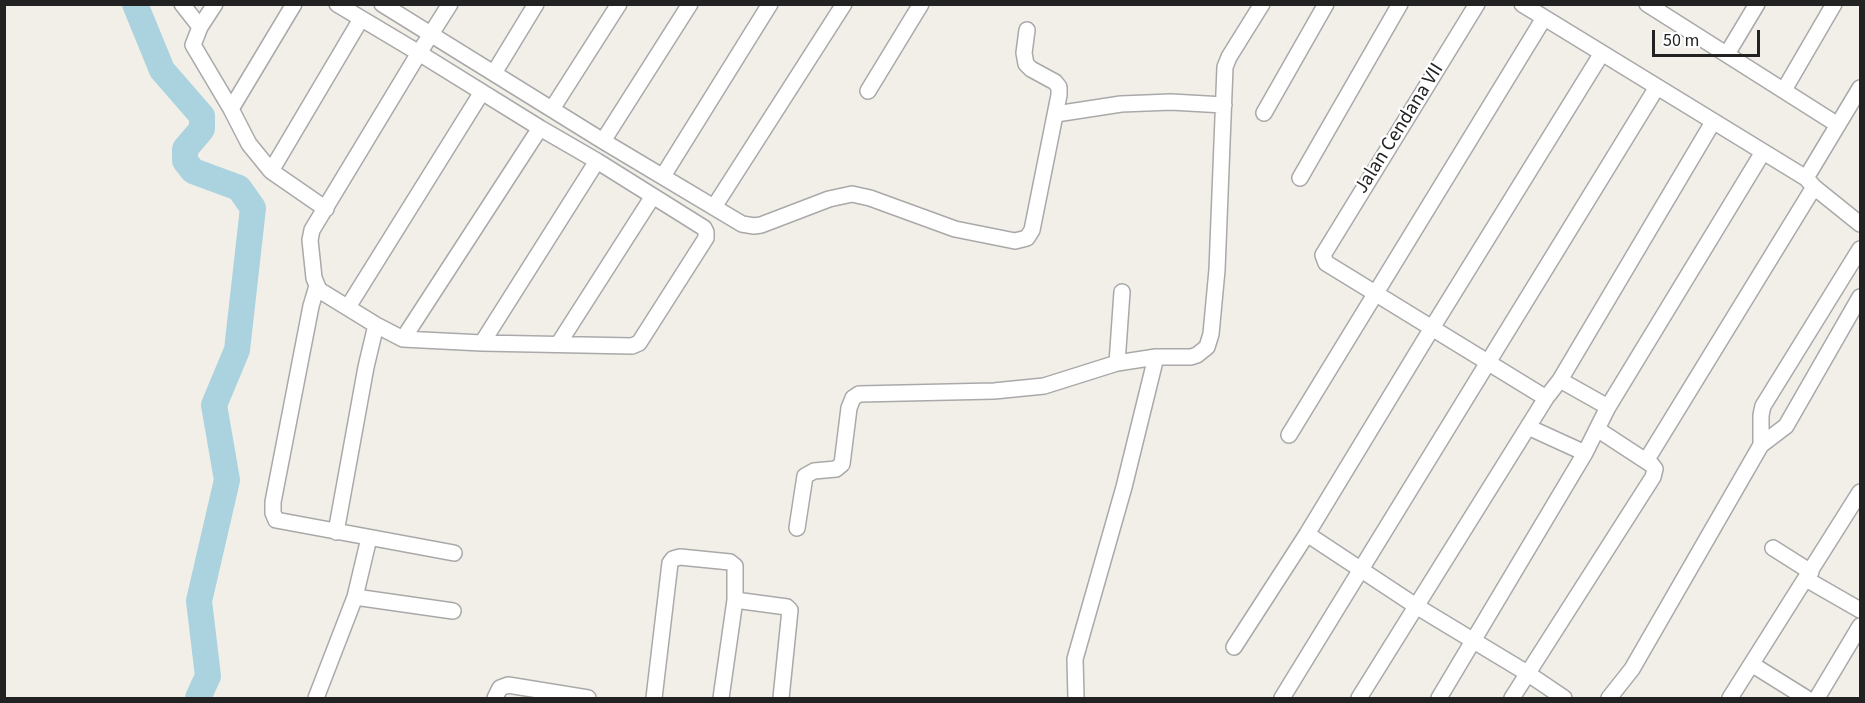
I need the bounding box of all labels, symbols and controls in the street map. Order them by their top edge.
scale bar [1655,18,1763,56]
text: 50 m [1663,28,1699,53]
street label: Jalan Cendana VII [1350,59,1450,199]

